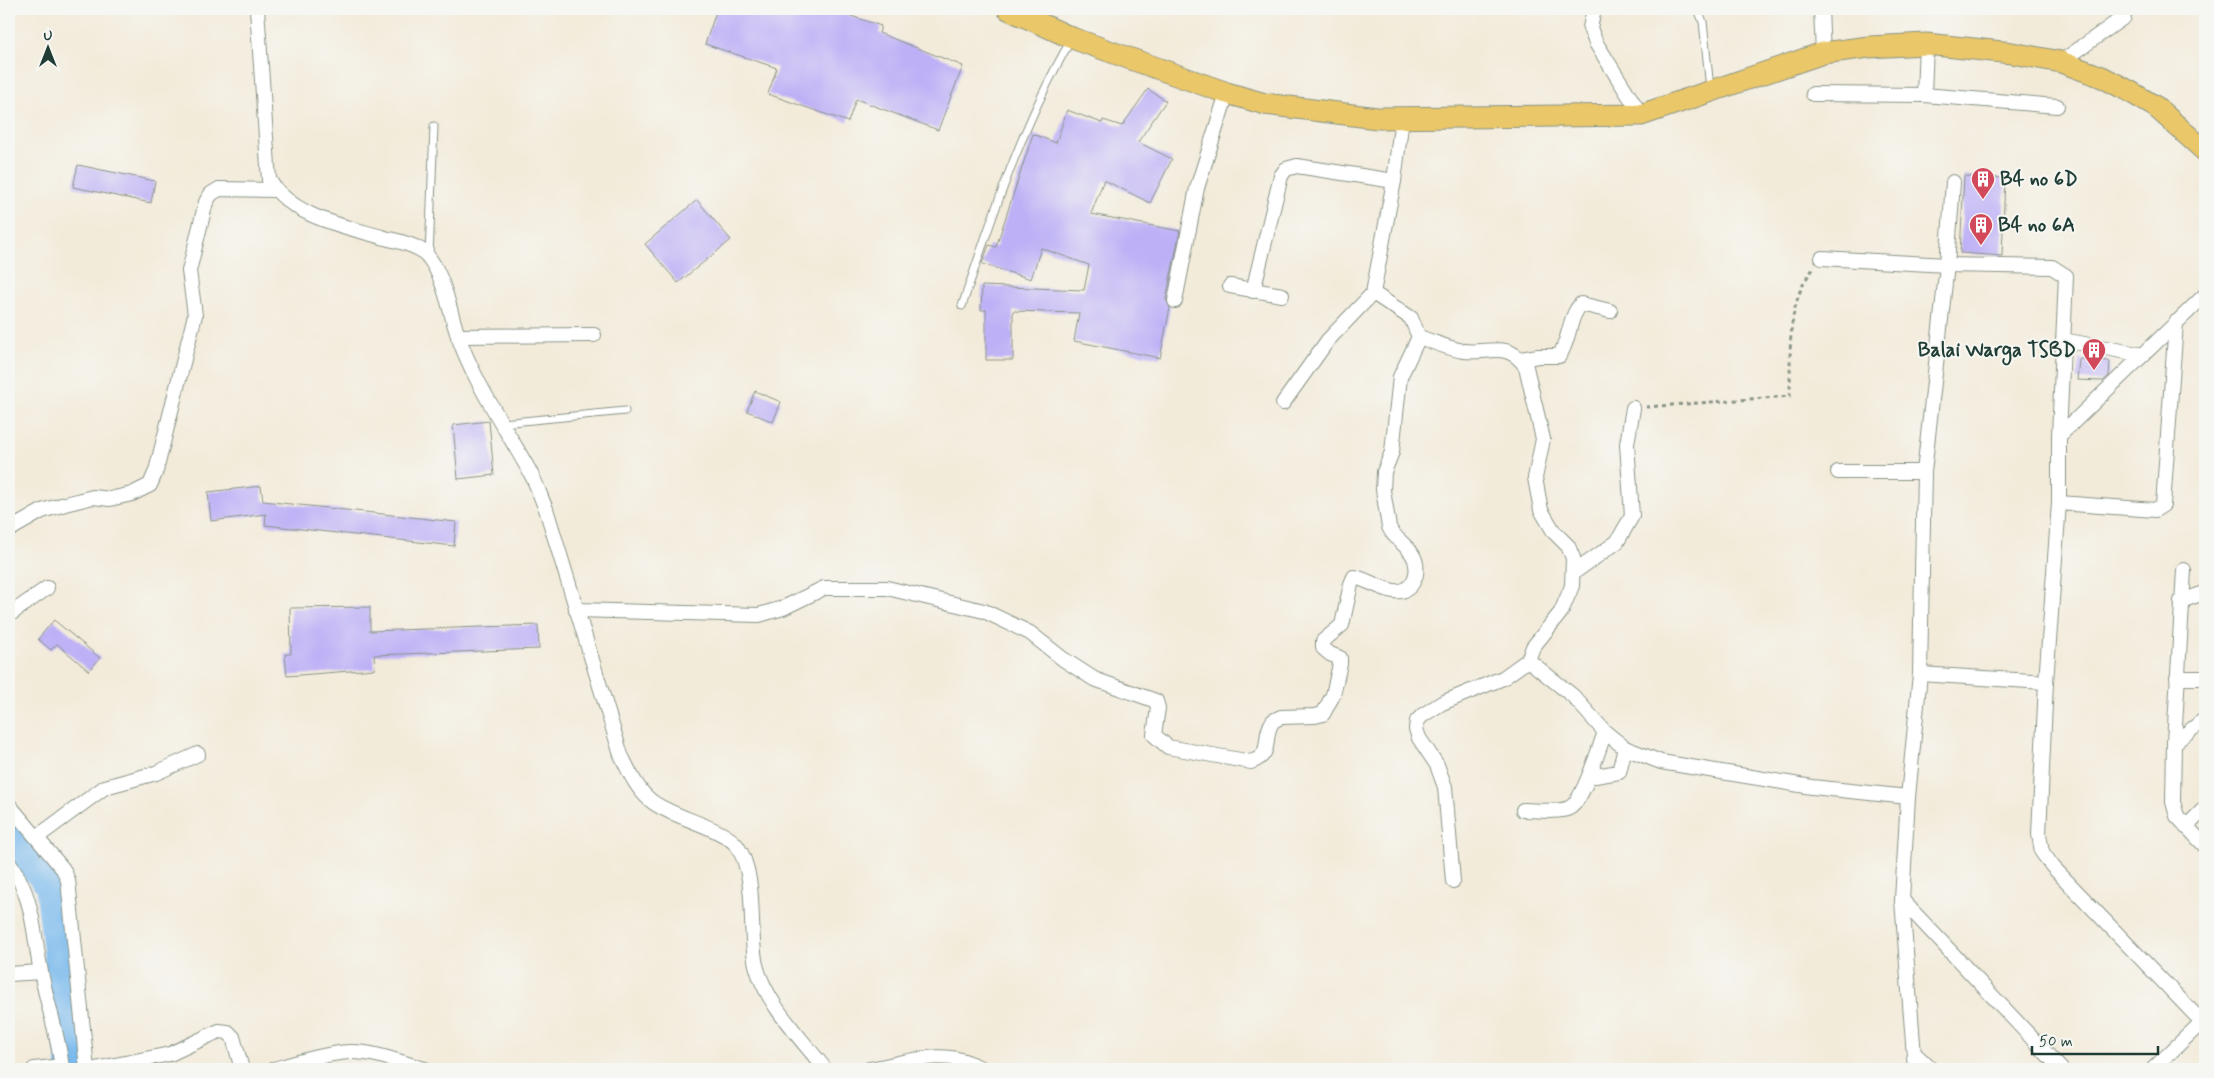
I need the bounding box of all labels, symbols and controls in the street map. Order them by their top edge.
north arrow [22,22,72,72]
text: U [43,27,53,45]
building icon: B4 no 6D [1970,166,1996,200]
place label: B4 no 6D [2000,166,2078,193]
building icon: B4 no 6A [1968,212,1994,246]
place label: B4 no 6A [1998,212,2075,239]
place label: Balai Warga TSBD [1918,337,2076,366]
building icon: Balai Warga TSBD [2081,337,2107,371]
scale bar [2032,1023,2158,1055]
text: 50 m [2039,1032,2073,1052]

